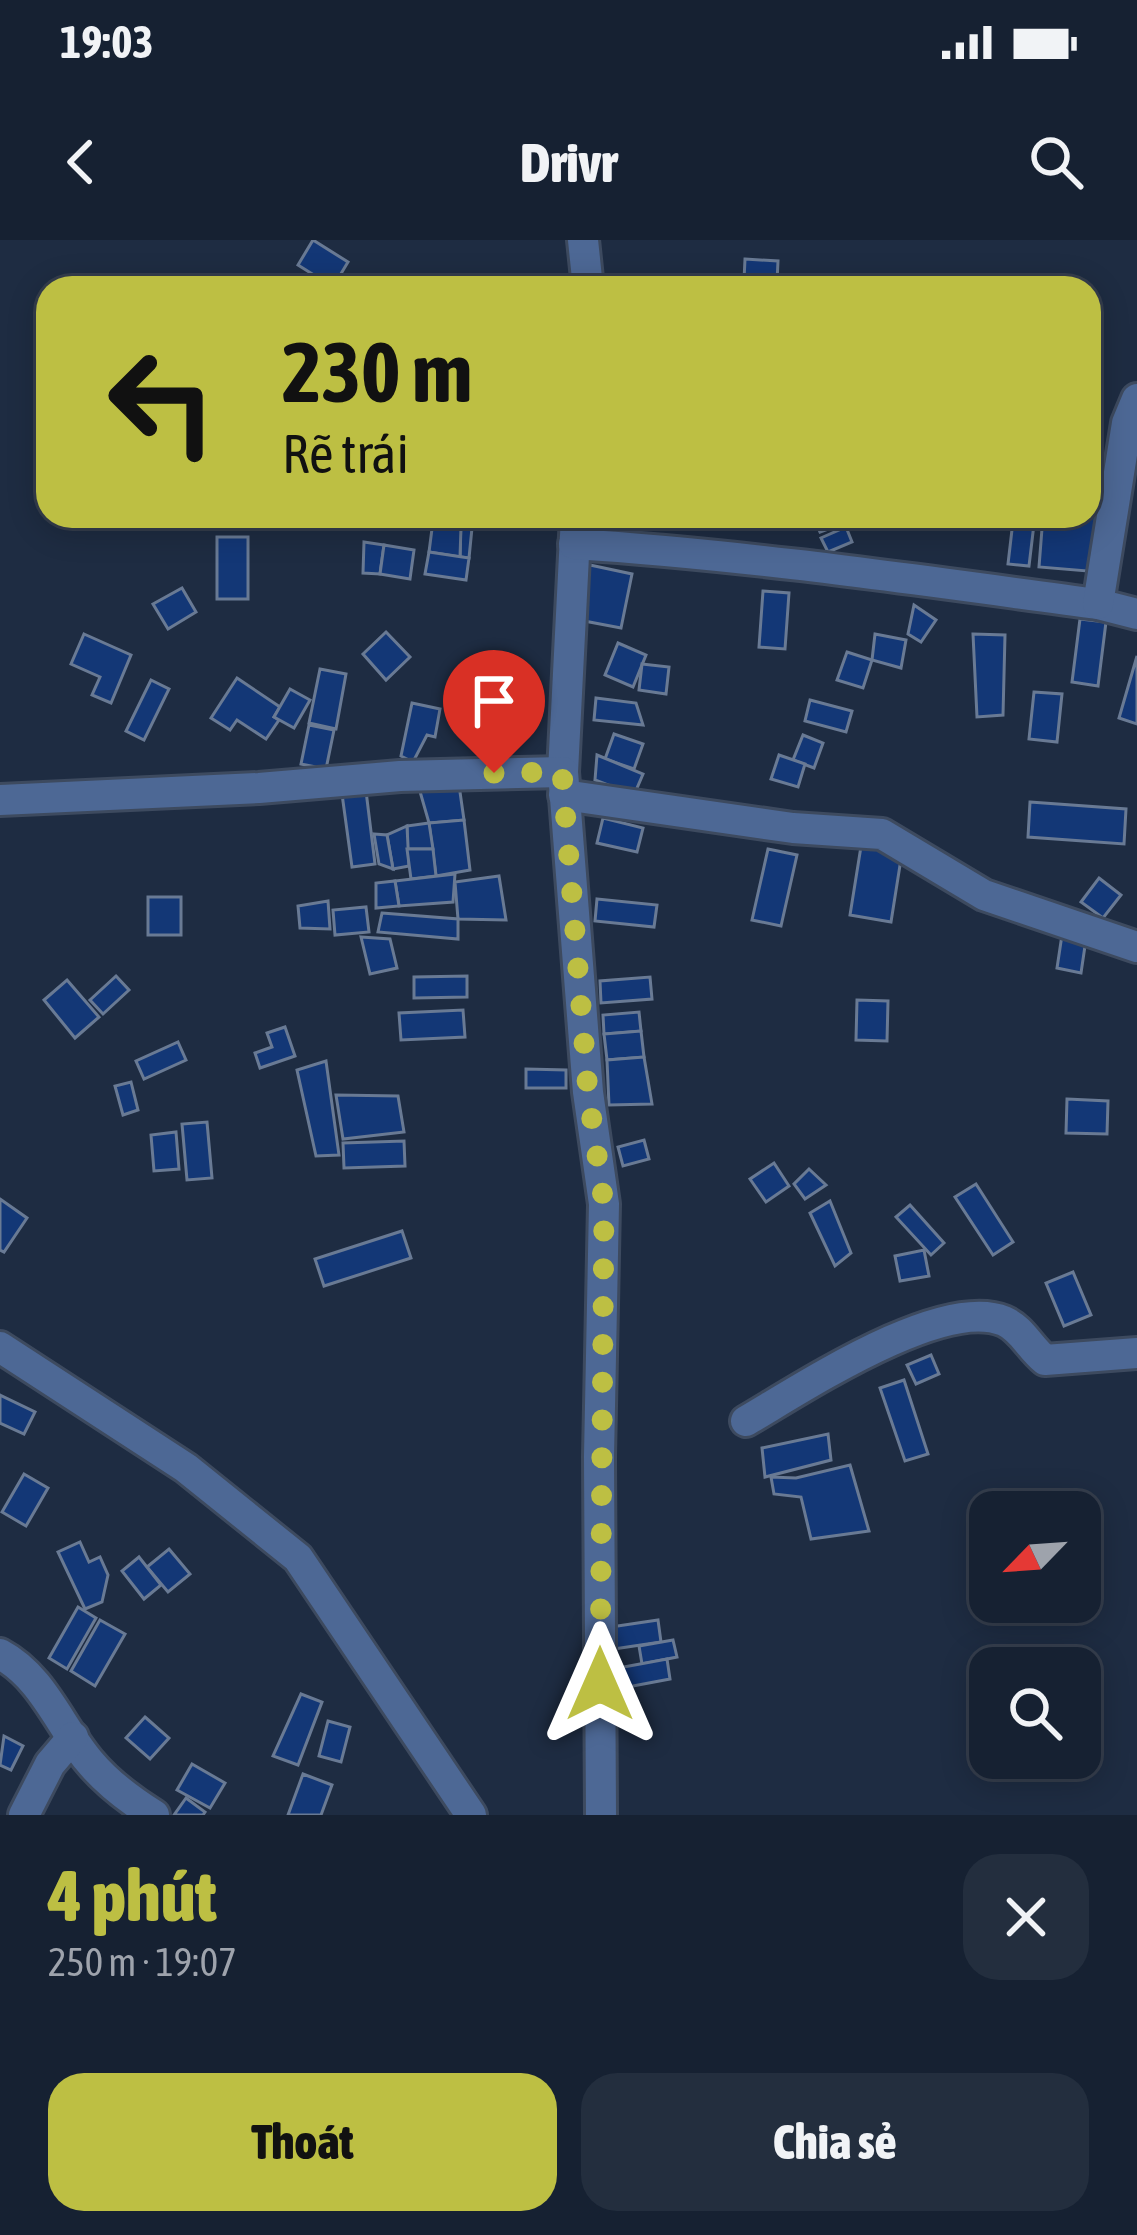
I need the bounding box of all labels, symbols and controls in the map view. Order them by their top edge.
text: 19:03 [60,16,154,68]
icon: back [48,129,114,195]
icon: search [1023,129,1089,195]
text: Drivr [520,132,617,193]
icon: left [84,324,240,480]
text: 230 m [282,324,472,420]
text: Rẽ trái [282,423,409,484]
pin [443,650,545,773]
icon: arrive [461,668,527,734]
north arrow [969,1491,1101,1623]
map controls [969,1491,1101,1779]
position arrow [537,1621,663,1747]
button: search [969,1647,1101,1779]
text: 4 phút [48,1854,216,1936]
button: close [963,1854,1089,1980]
text: 250 m · 19:07 [48,1940,237,1984]
button: Thoát [48,2073,557,2211]
button: Chia sẻ [581,2073,1089,2211]

